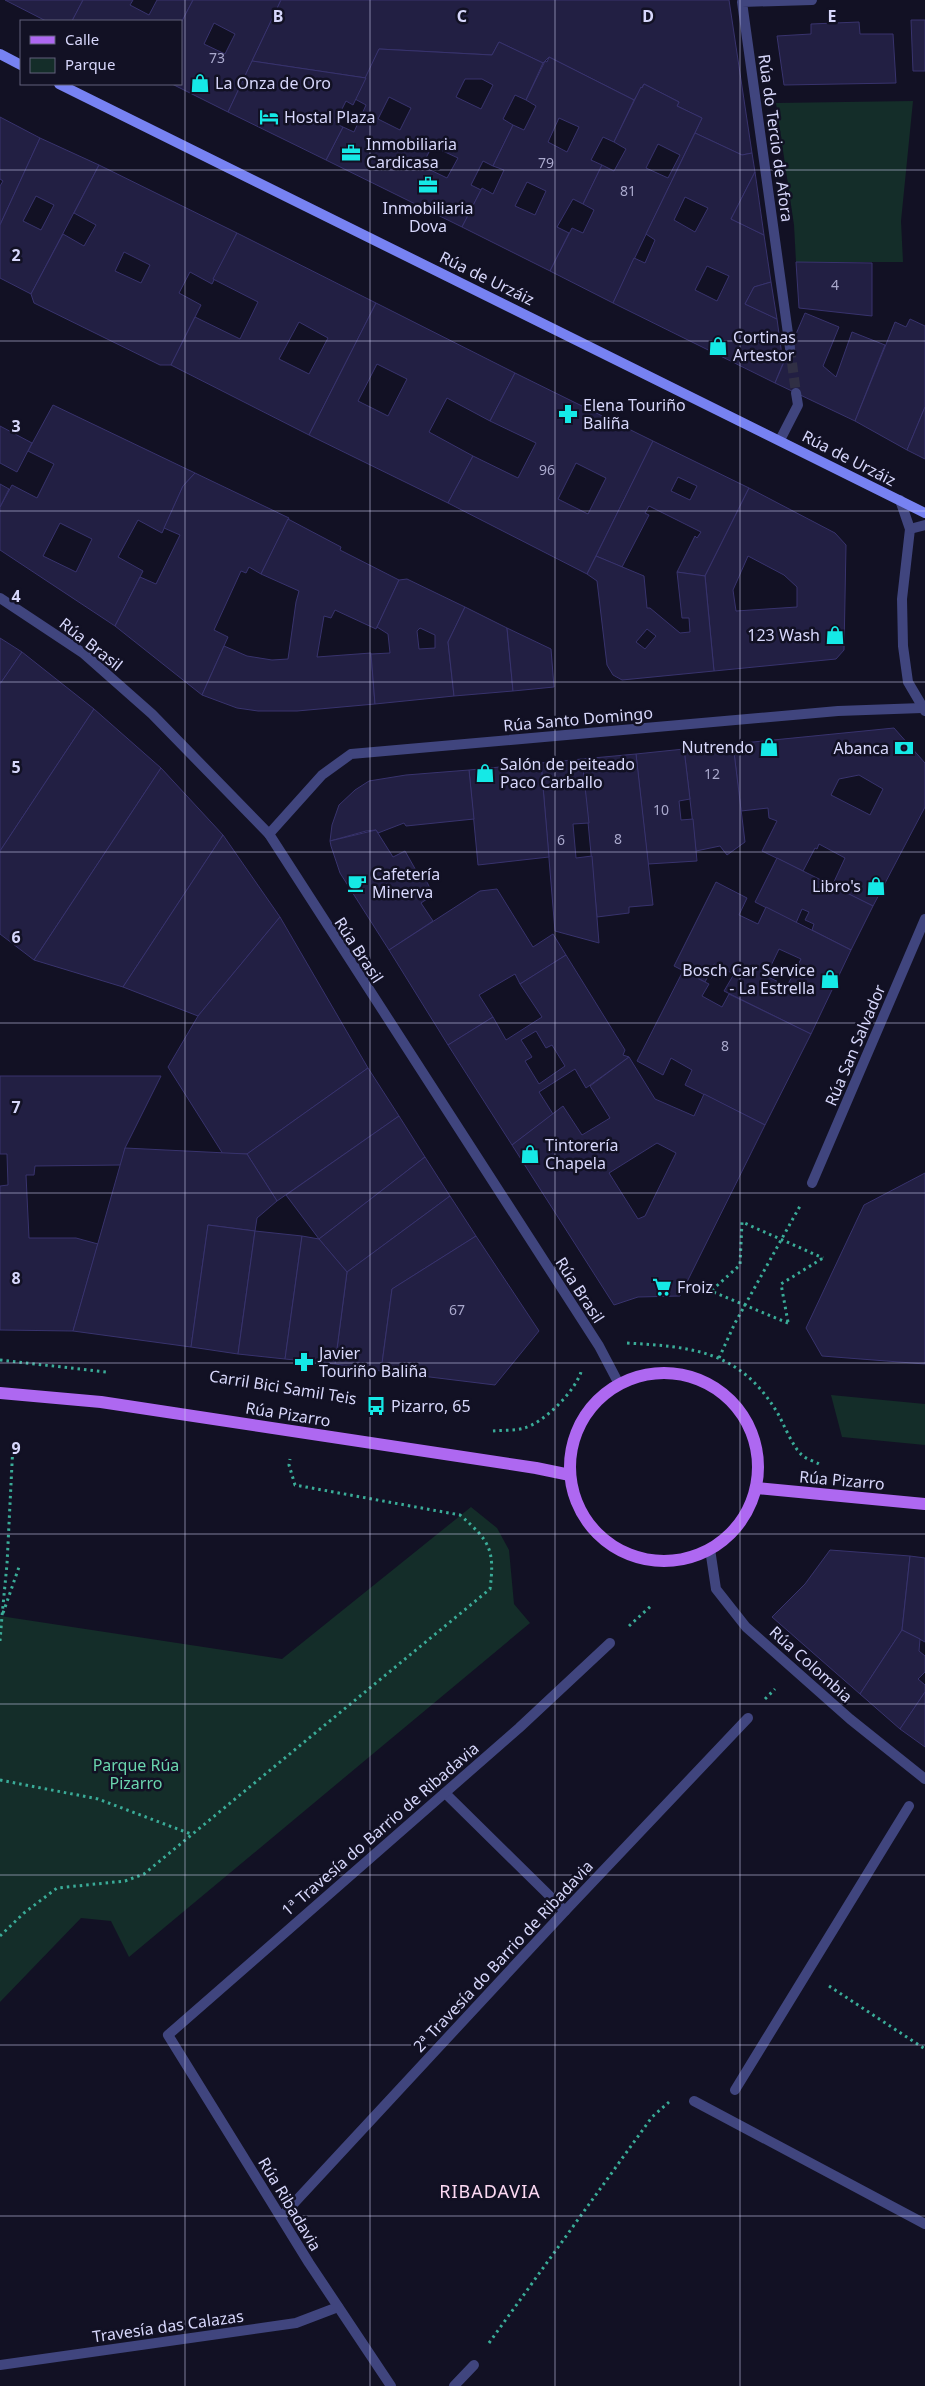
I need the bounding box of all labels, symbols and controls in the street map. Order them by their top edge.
text: B [273,5,283,27]
text: C [457,5,467,27]
text: D [642,5,654,27]
text: E [828,5,837,27]
legend [20,20,182,85]
text: Calle [65,29,99,49]
house number: 73 [209,48,225,67]
street label: Rúa do Tercio de Afora [753,53,799,223]
text: Parque [65,54,115,74]
shop icon: La Onza de Oro [189,72,211,94]
place label: La Onza de Oro [215,72,331,94]
hotel icon: Hostal Plaza [258,106,280,128]
place label: Hostal Plaza [284,106,376,128]
place label: Inmobiliaria Cardicasa [366,133,457,173]
office icon: Inmobiliaria Cardicasa [340,142,362,164]
house number: 79 [538,153,554,172]
office icon: Inmobiliaria Dova [417,174,439,196]
house number: 81 [620,181,636,200]
place label: Inmobiliaria Dova [383,197,473,237]
text: 2 [11,244,21,266]
street label: Rúa de Urzáiz [436,246,538,310]
house number: 4 [831,275,839,294]
place label: Cortinas Artestor [733,326,796,366]
shop icon: Cortinas Artestor [707,335,729,357]
place label: Elena Touriño Baliña [583,394,686,434]
pharmacy icon: Elena Touriño Baliña [557,403,579,425]
text: 3 [11,415,21,437]
street label: Rúa de Urzáiz [798,425,900,491]
house number: 96 [539,460,555,479]
text: 4 [11,585,21,607]
street label: Rúa Brasil [55,612,127,676]
place label: 123 Wash [747,624,820,646]
shop icon: 123 Wash [824,624,846,646]
street label: Rúa Santo Domingo [502,702,654,736]
place label: Nutrendo [681,736,754,758]
shop icon: Nutrendo [758,736,780,758]
place label: Abanca [833,737,889,759]
bank icon: Abanca [893,737,915,759]
place label: Salón de peiteado Paco Carballo [500,753,635,793]
text: 5 [11,756,21,778]
shop icon: Salón de peiteado Paco Carballo [474,762,496,784]
house number: 12 [704,764,720,783]
house number: 10 [653,800,669,819]
house number: 8 [614,829,622,848]
house number: 6 [557,830,565,849]
place label: Cafetería Minerva [372,863,440,903]
cafe icon: Cafetería Minerva [346,872,368,894]
place label: Libro's [812,875,861,897]
shop icon: Libro's [865,875,887,897]
street label: Rúa Brasil [329,913,389,987]
text: 6 [11,926,21,948]
place label: Bosch Car Service - La Estrella [682,959,815,999]
shop icon: Bosch Car Service - La Estrella [819,968,841,990]
street label: Rúa San Salvador [819,981,891,1109]
house number: 8 [721,1036,729,1055]
text: 7 [11,1096,21,1118]
place label: Tintorería Chapela [545,1134,618,1174]
shop icon: Tintorería Chapela [519,1143,541,1165]
street label: Rúa Brasil [550,1253,610,1327]
text: 8 [11,1267,21,1289]
supermarket icon: Froiz [651,1276,673,1298]
place label: Froiz [677,1276,713,1298]
house number: 67 [449,1300,465,1319]
place label: Javier Touriño Baliña [317,1342,427,1382]
pharmacy icon: Javier Touriño Baliña [293,1351,315,1373]
street label: Carril Bici Samil Teis [208,1364,358,1410]
bus stop icon: Pizarro, 65 [365,1395,387,1417]
place label: Pizarro, 65 [391,1395,471,1417]
street label: Rúa Pizarro [244,1396,332,1432]
text: 9 [11,1437,21,1459]
street label: Rúa Pizarro [798,1465,886,1495]
street label: Rúa Colombia [765,1621,857,1707]
street label: 1ª Travesía do Barrio de Ribadavia [277,1737,483,1921]
park label: Parque Rúa Pizarro [93,1754,179,1794]
street label: 2ª Travesía do Barrio de Ribadavia [408,1855,598,2057]
street label: Rúa Ribadavia [253,2153,327,2255]
district label: RIBADAVIA [439,2179,541,2203]
street label: Travesía das Calazas [91,2304,245,2348]

